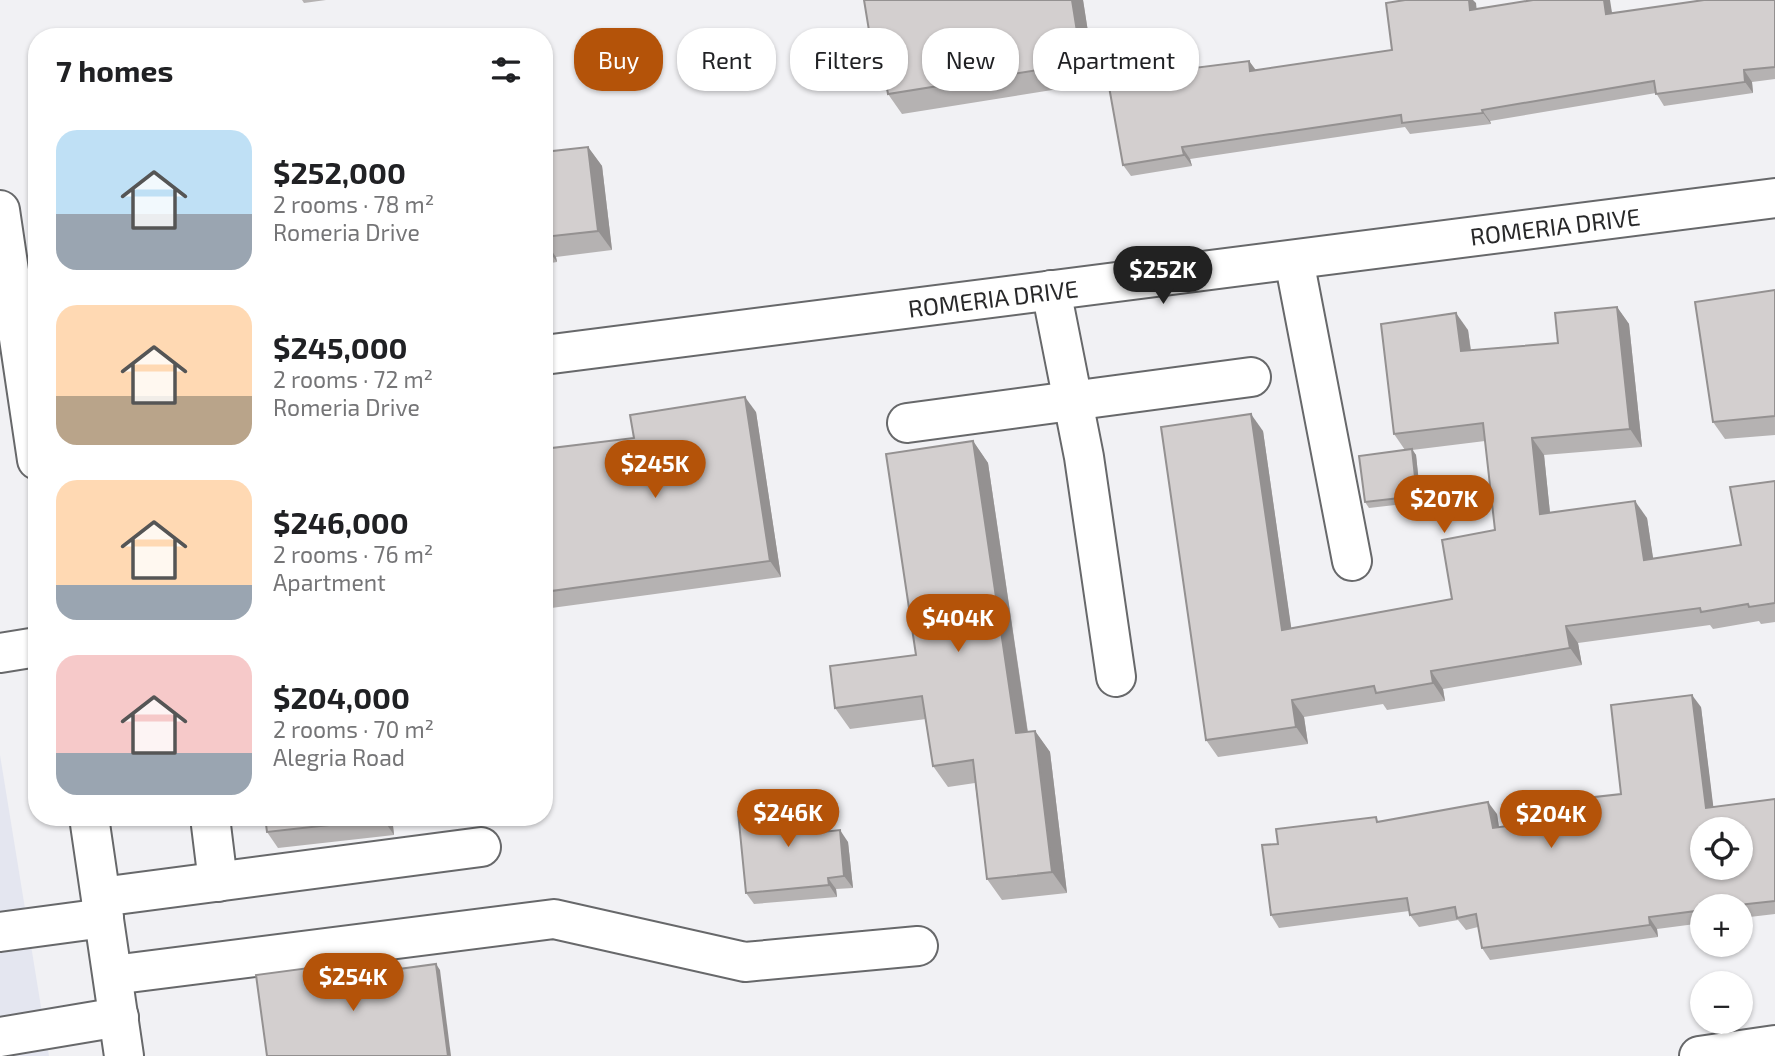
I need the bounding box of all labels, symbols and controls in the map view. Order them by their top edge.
chip: Buy [574,28,663,91]
chip: Rent [677,28,776,91]
chip: Filters [790,28,908,91]
chip: New [922,28,1019,91]
chip: Apartment [1033,28,1199,91]
icon: filters [487,51,525,89]
text: 7 homes [56,52,173,88]
text: $252,000 [273,154,406,190]
icon: home [112,158,196,242]
text: 2 rooms · 78 m² [273,190,434,218]
street label: ROMERIA DRIVE [1468,201,1642,251]
text: Romeria Drive [273,218,420,246]
pin: $252K [1114,246,1212,306]
text: $252K [1129,255,1197,283]
street label: ROMERIA DRIVE [906,273,1080,323]
text: $245,000 [273,329,408,365]
icon: home [112,333,196,417]
text: 2 rooms · 72 m² [273,365,433,393]
text: Romeria Drive [273,393,420,421]
pin: $245K [606,440,704,500]
text: $245K [621,449,689,477]
pin: $207K [1395,476,1493,535]
text: $207K [1410,484,1478,512]
text: $246,000 [273,504,409,540]
icon: home [112,508,196,592]
text: 2 rooms · 76 m² [273,540,433,568]
text: Apartment [273,568,386,596]
pin: $404K [909,594,1007,654]
text: $404K [922,603,994,631]
text: $204,000 [273,679,410,715]
icon: home [112,683,196,767]
text: 2 rooms · 70 m² [273,715,434,743]
text: Alegria Road [273,743,405,771]
pin: $246K [739,790,837,849]
pin: $204K [1502,790,1600,850]
text: $246K [753,798,823,826]
text: $204K [1516,799,1586,827]
map controls [1690,817,1753,1034]
button: locate [1690,817,1753,880]
button: + [1690,894,1753,957]
pin: $254K [304,954,402,1013]
text: $254K [319,962,387,990]
button: − [1690,971,1753,1034]

